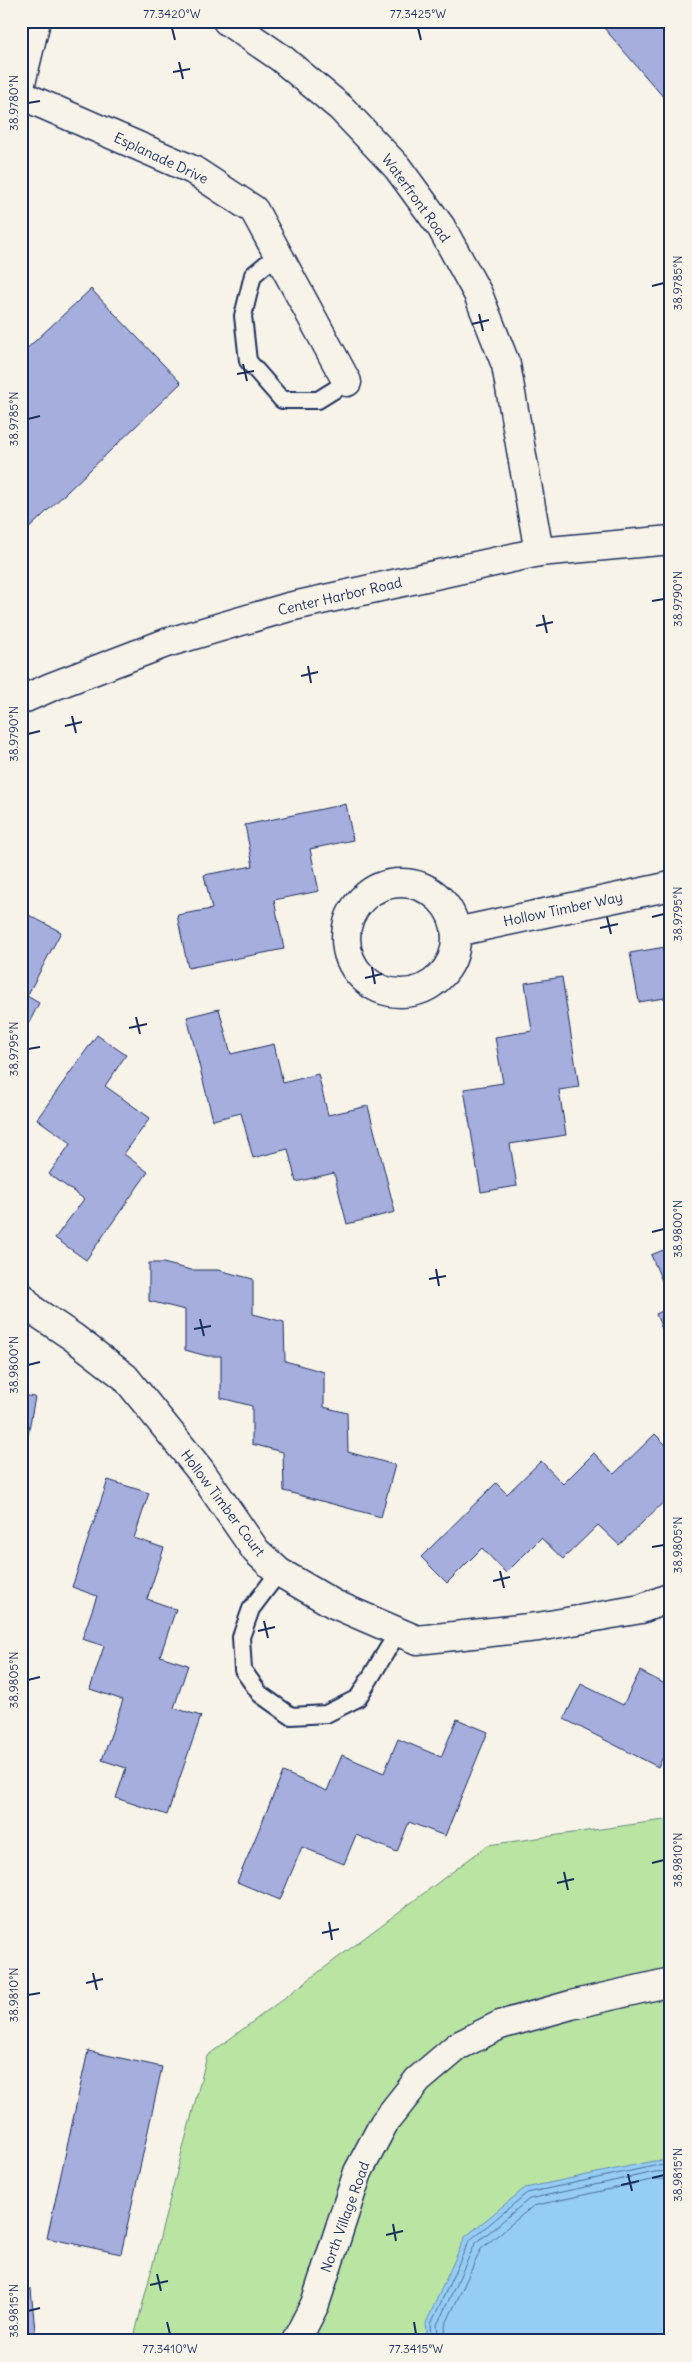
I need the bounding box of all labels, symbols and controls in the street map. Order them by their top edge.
text: 77.3420°W [143,6,201,21]
text: 77.3425°W [390,6,446,21]
text: 38.9780°N [6,75,21,131]
street label: Esplanade Drive [111,128,211,188]
street label: Waterfront Road [378,150,454,246]
text: 38.9785°N [670,255,685,311]
text: 38.9785°N [6,391,21,447]
text: 38.9790°N [670,571,685,627]
street label: Center Harbor Road [276,573,404,619]
text: 38.9790°N [6,706,21,762]
text: 38.9795°N [670,886,685,942]
street label: Hollow Timber Way [502,888,624,930]
text: 38.9795°N [6,1021,21,1077]
text: 38.9800°N [670,1200,685,1258]
text: 38.9800°N [6,1336,21,1394]
street label: Hollow Timber Court [177,1446,269,1560]
text: 38.9805°N [670,1516,685,1574]
text: 38.9805°N [6,1651,21,1709]
text: 38.9810°N [670,1833,685,1888]
text: 38.9810°N [6,1968,21,2023]
text: 38.9815°N [670,2148,685,2202]
street label: North Village Road [317,2159,373,2275]
text: 38.9815°N [6,2284,21,2338]
text: 77.3410°W [142,2341,198,2356]
text: 77.3415°W [389,2341,443,2356]

